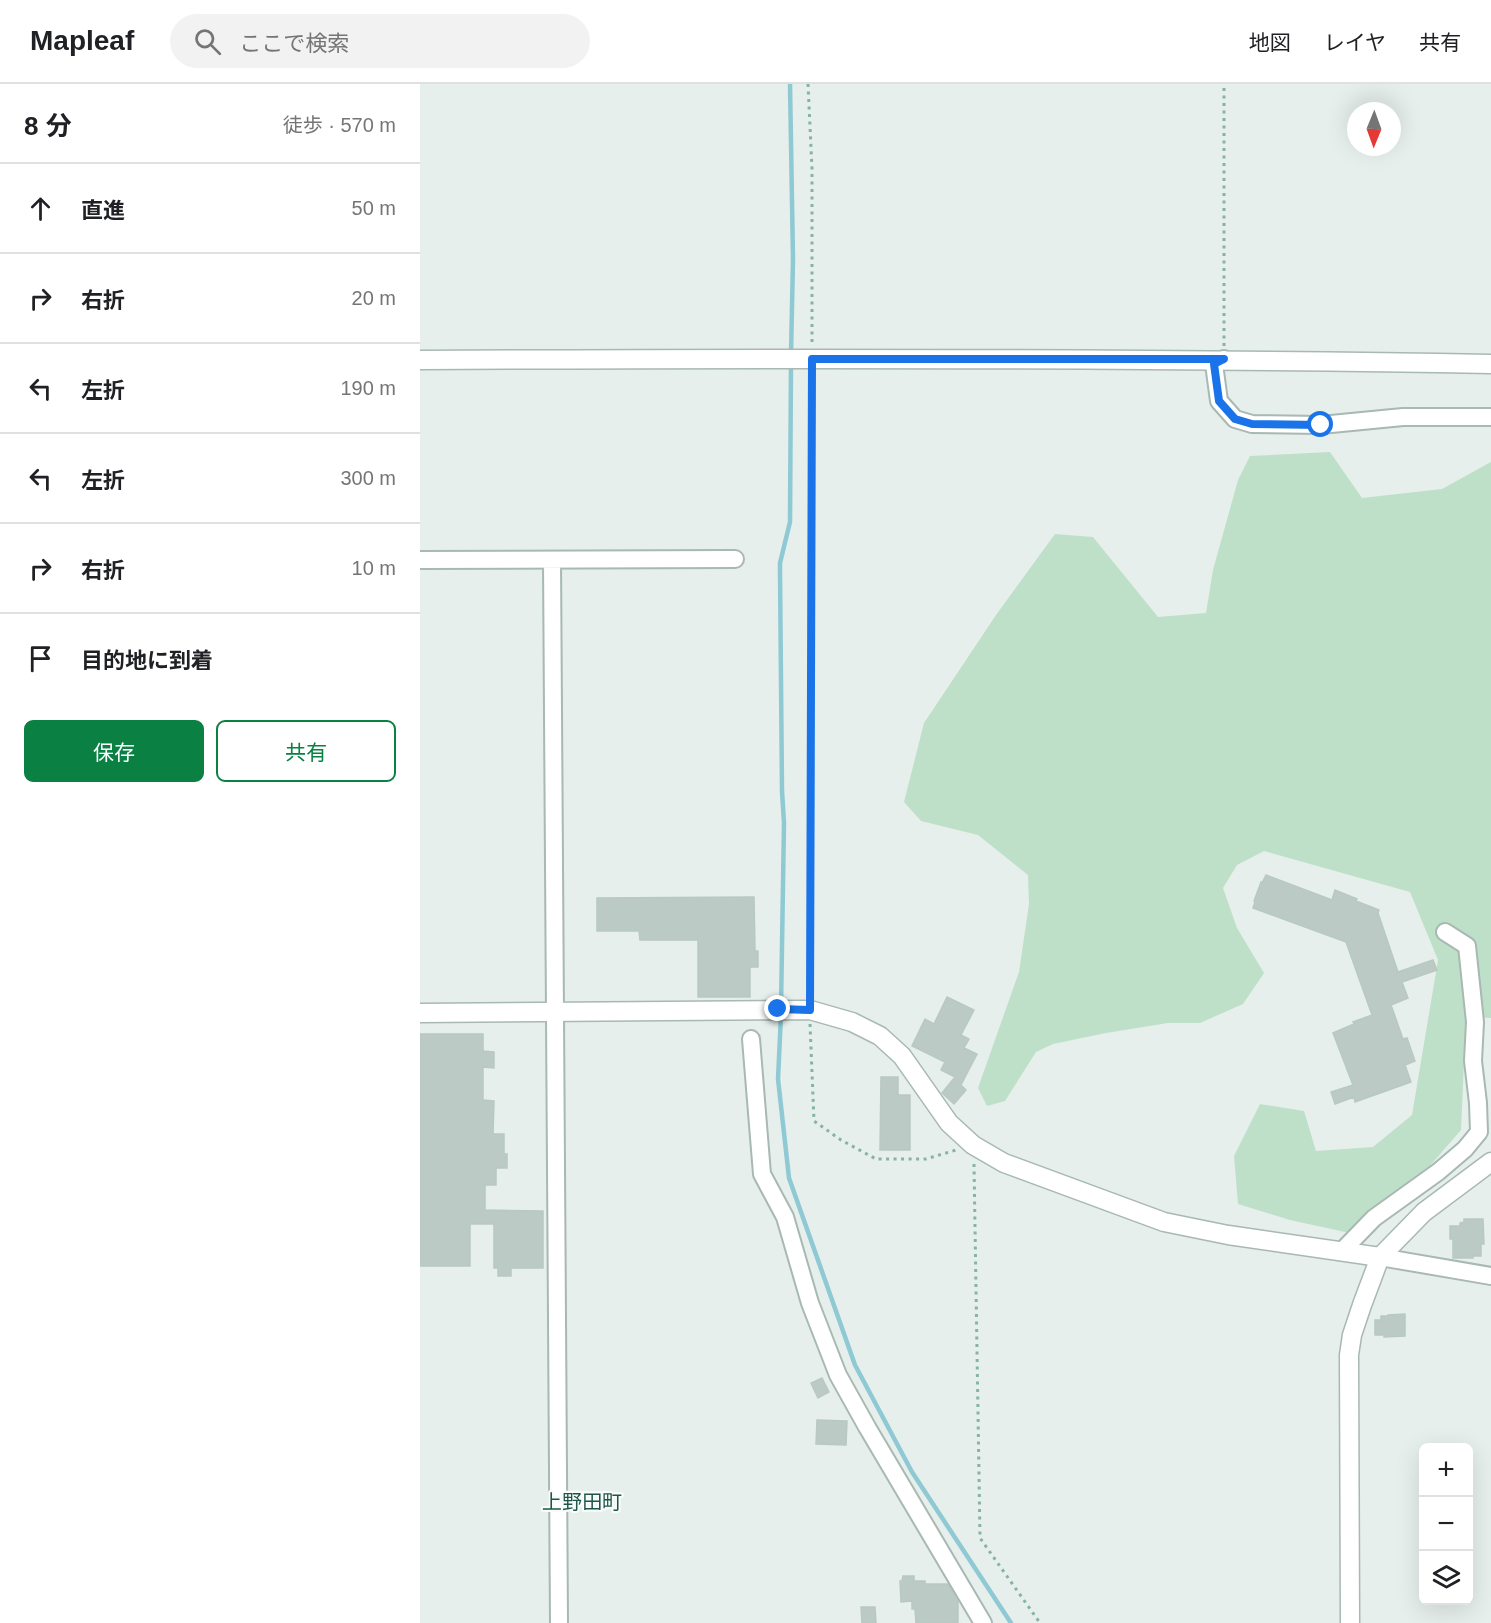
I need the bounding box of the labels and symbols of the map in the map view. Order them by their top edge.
north arrow [1347,102,1401,156]
route start [1307,411,1333,437]
route end [764,995,790,1021]
district label: 上野田町 [542,1491,622,1513]

